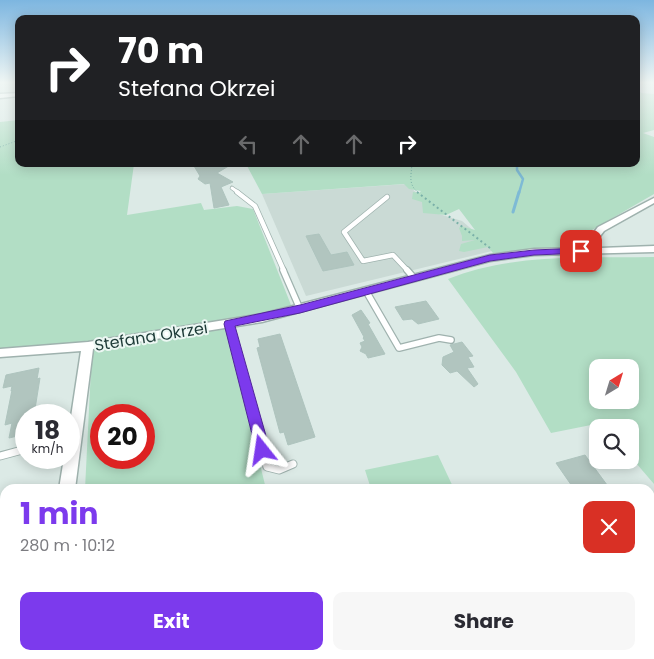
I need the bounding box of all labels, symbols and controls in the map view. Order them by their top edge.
text: 70 m [118,26,204,75]
icon: right [35,35,100,100]
text: Stefana Okrzei [118,73,275,104]
icon: left [234,130,262,158]
icon: ahead [287,130,315,158]
icon: ahead [340,130,368,158]
icon: right [393,130,421,158]
pin [560,230,602,272]
icon: arrive [567,237,595,265]
street label: Stefana Okrzei [93,316,209,357]
north arrow [589,359,639,409]
map controls [589,359,639,469]
speed limit sign: 20 [90,404,155,469]
text: 18 [35,413,60,448]
button: search [589,419,639,469]
position arrow [235,423,287,475]
text: km/h [32,440,63,457]
text: 1 min [20,492,98,535]
button: close [583,501,635,553]
text: 280 m · 10:12 [20,534,115,557]
button: Exit [20,592,323,650]
button: Share [333,592,635,650]

